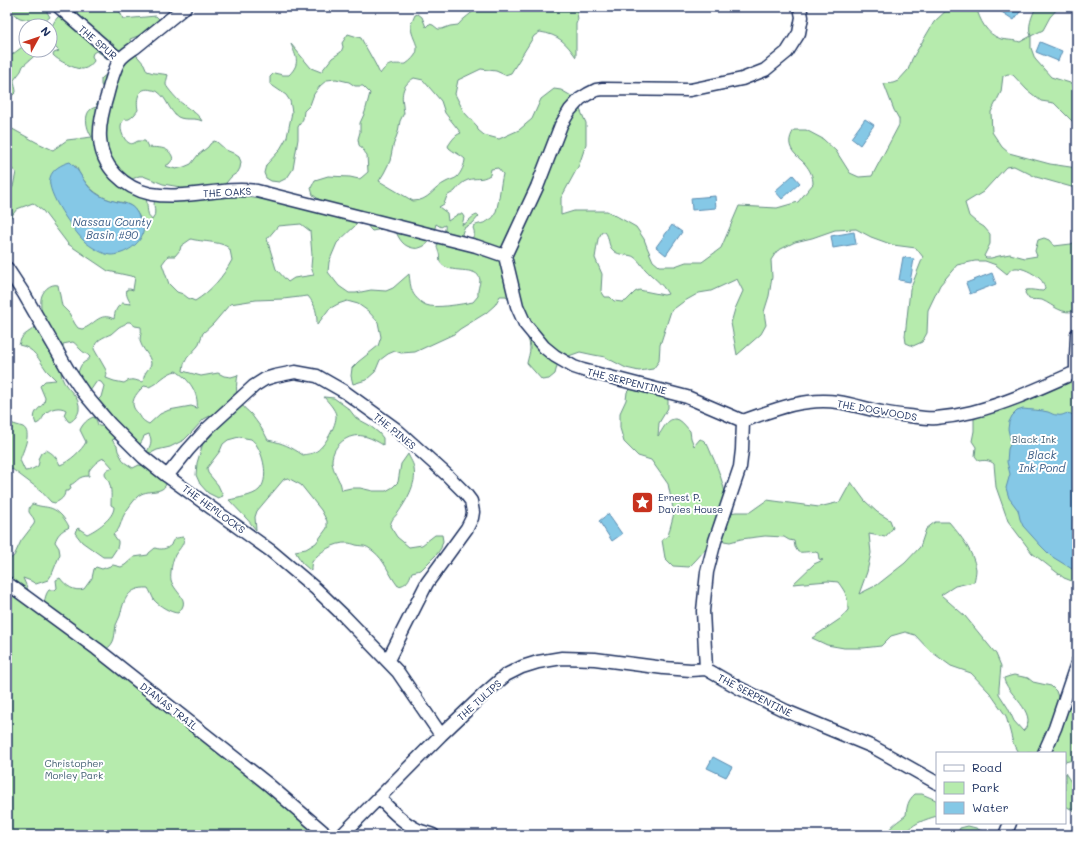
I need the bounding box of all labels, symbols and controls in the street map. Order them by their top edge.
north arrow [18,18,58,58]
street label: THE SPUR [76,22,120,62]
text: N [38,23,54,39]
street label: THE OAKS [203,184,252,200]
water label: Nassau County Basin #90 [72,214,152,242]
street label: THE SERPENTINE [586,364,669,398]
street label: THE DOGWOODS [836,396,918,424]
street label: THE PINES [371,410,419,453]
park label: Black Ink [1012,432,1056,446]
water label: Black Ink Pond [1019,447,1066,475]
street label: THE HEMLOCKS [180,481,249,537]
place icon: Ernest P. Davies House [629,490,655,516]
place label: Ernest P. Davies House [658,490,723,516]
street label: THE SERPENTINE [715,670,795,720]
street label: THE TULIPS [454,676,504,724]
street label: DIANAS TRAIL [137,679,201,733]
legend [936,752,1066,824]
park label: Christopher Morley Park [44,756,104,782]
text: Road [972,759,1002,775]
text: Park [972,779,999,795]
text: Water [972,799,1009,815]

